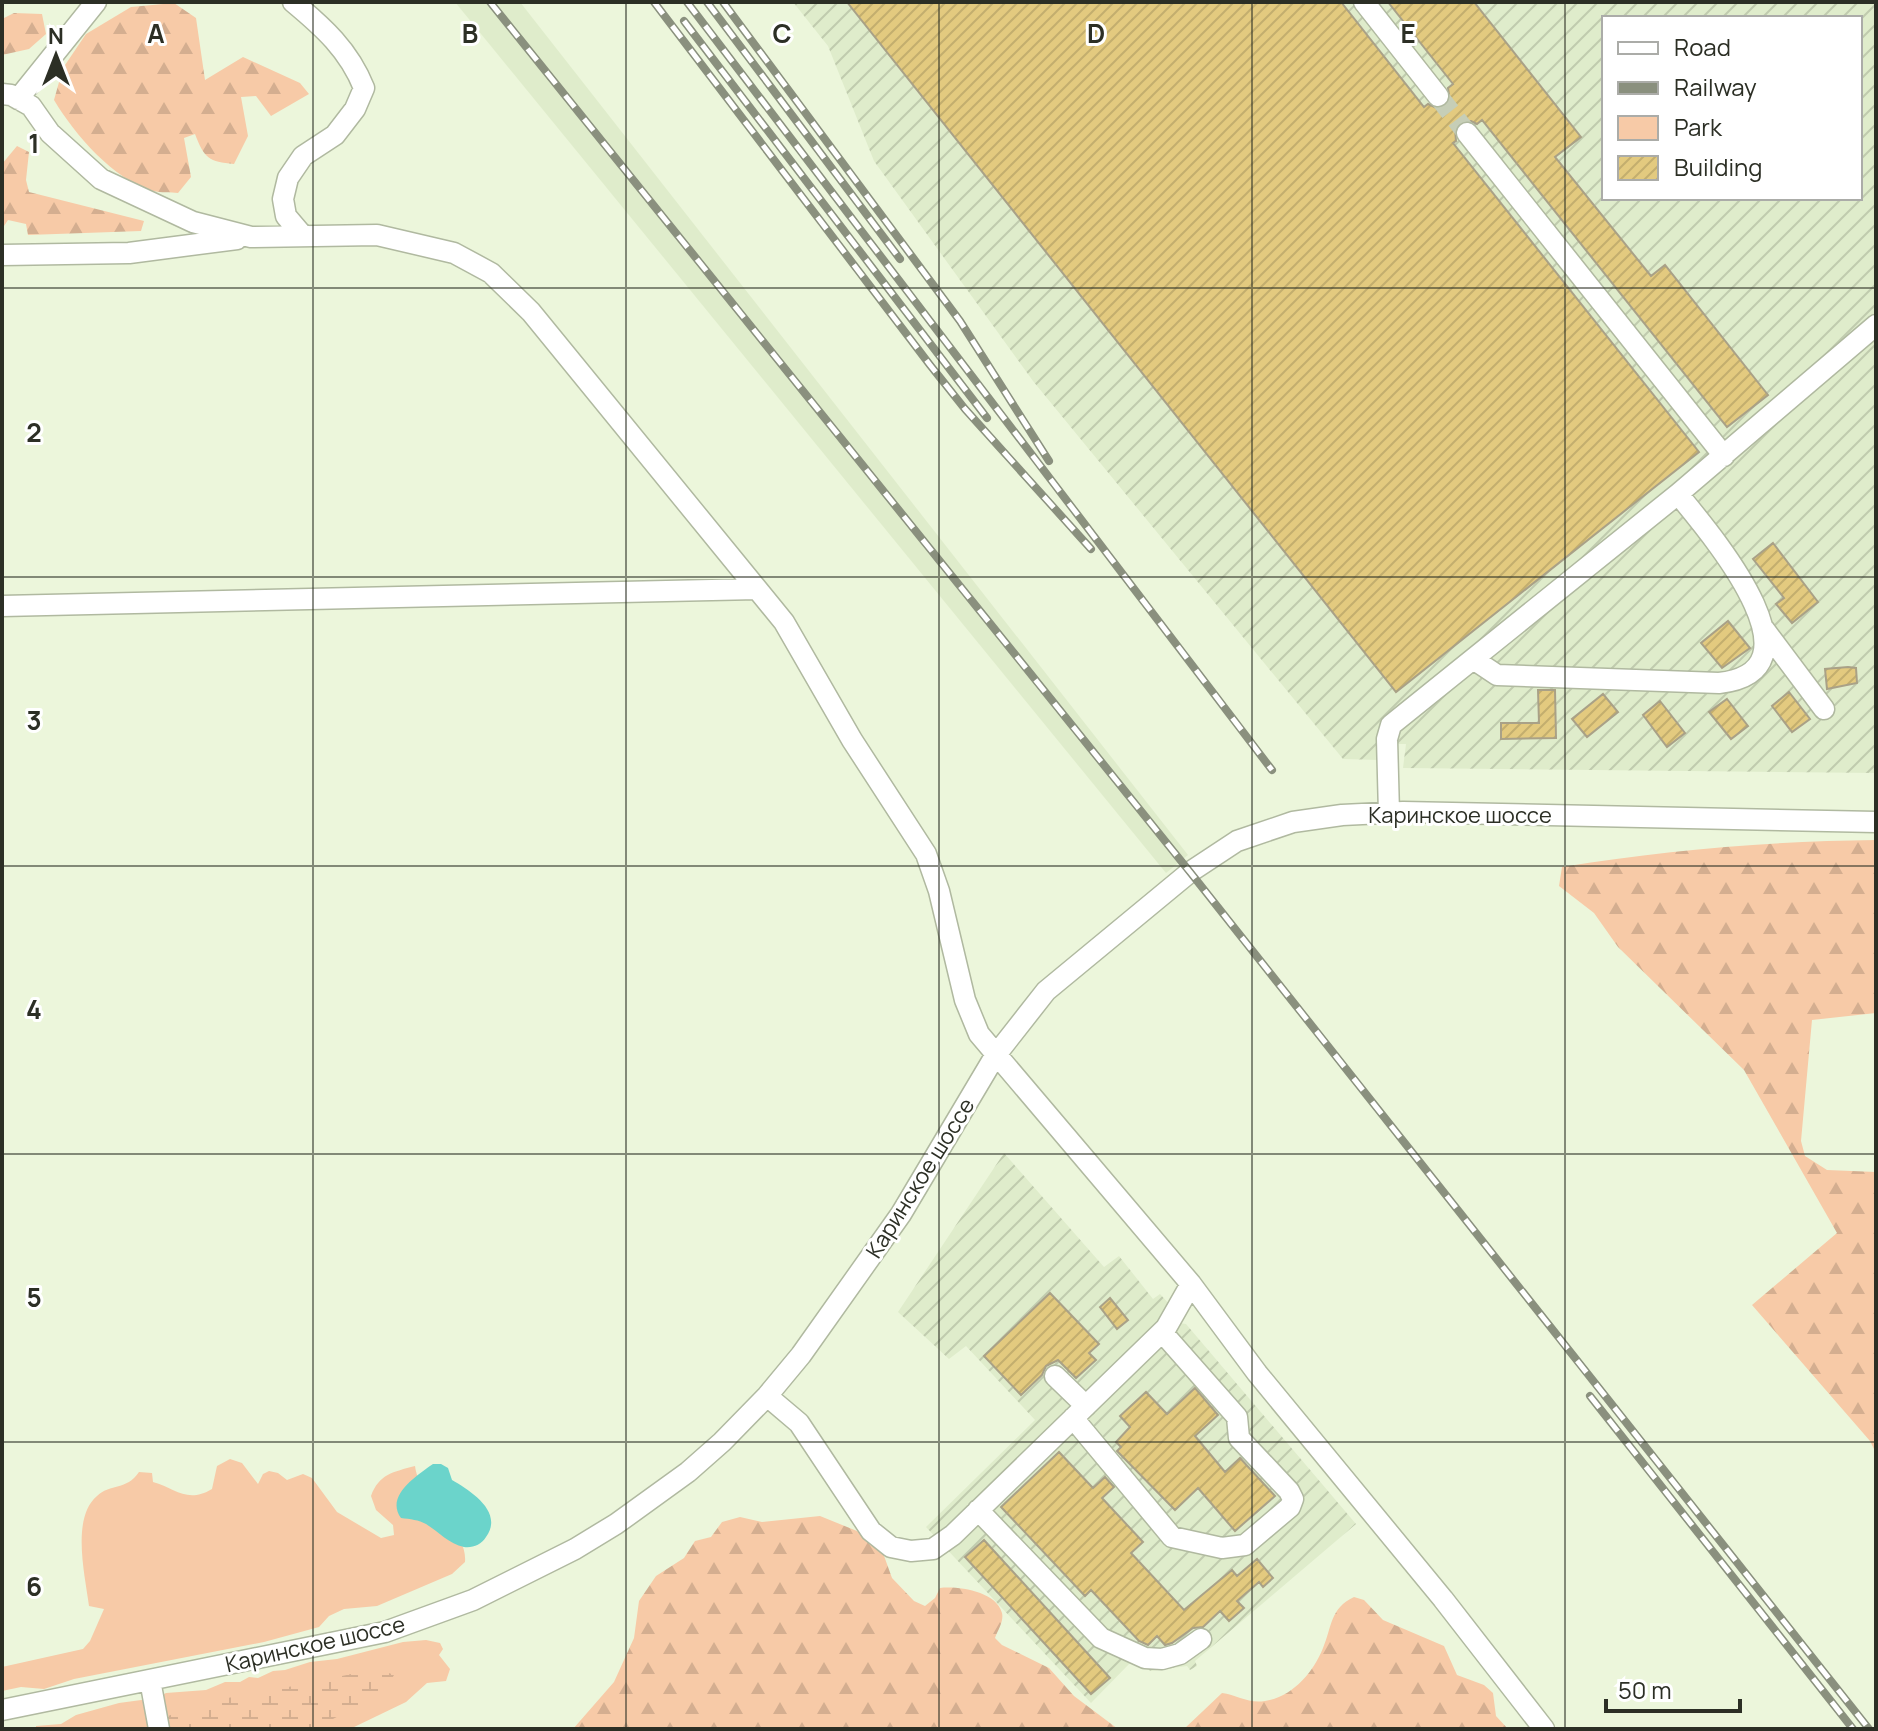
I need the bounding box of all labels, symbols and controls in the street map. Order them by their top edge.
text: A [147,15,165,51]
text: B [462,15,478,51]
text: C [772,15,792,51]
text: D [1087,15,1105,51]
text: E [1400,15,1416,51]
north arrow [16,16,96,96]
legend [1602,16,1862,200]
text: N [48,21,64,51]
text: Road [1674,30,1731,63]
text: Railway [1674,70,1757,103]
text: Park [1674,110,1723,143]
text: 1 [28,125,40,161]
text: Building [1674,150,1762,183]
text: 2 [26,414,42,450]
text: 3 [26,702,42,738]
street label: Каринское шоссе [1368,800,1552,830]
text: 4 [26,991,42,1027]
street label: Каринское шоссе [859,1092,981,1264]
text: 5 [26,1279,42,1315]
text: 6 [26,1568,42,1604]
street label: Каринское шоссе [222,1609,408,1679]
scale bar [1606,1663,1740,1713]
text: 50 m [1618,1673,1672,1706]

